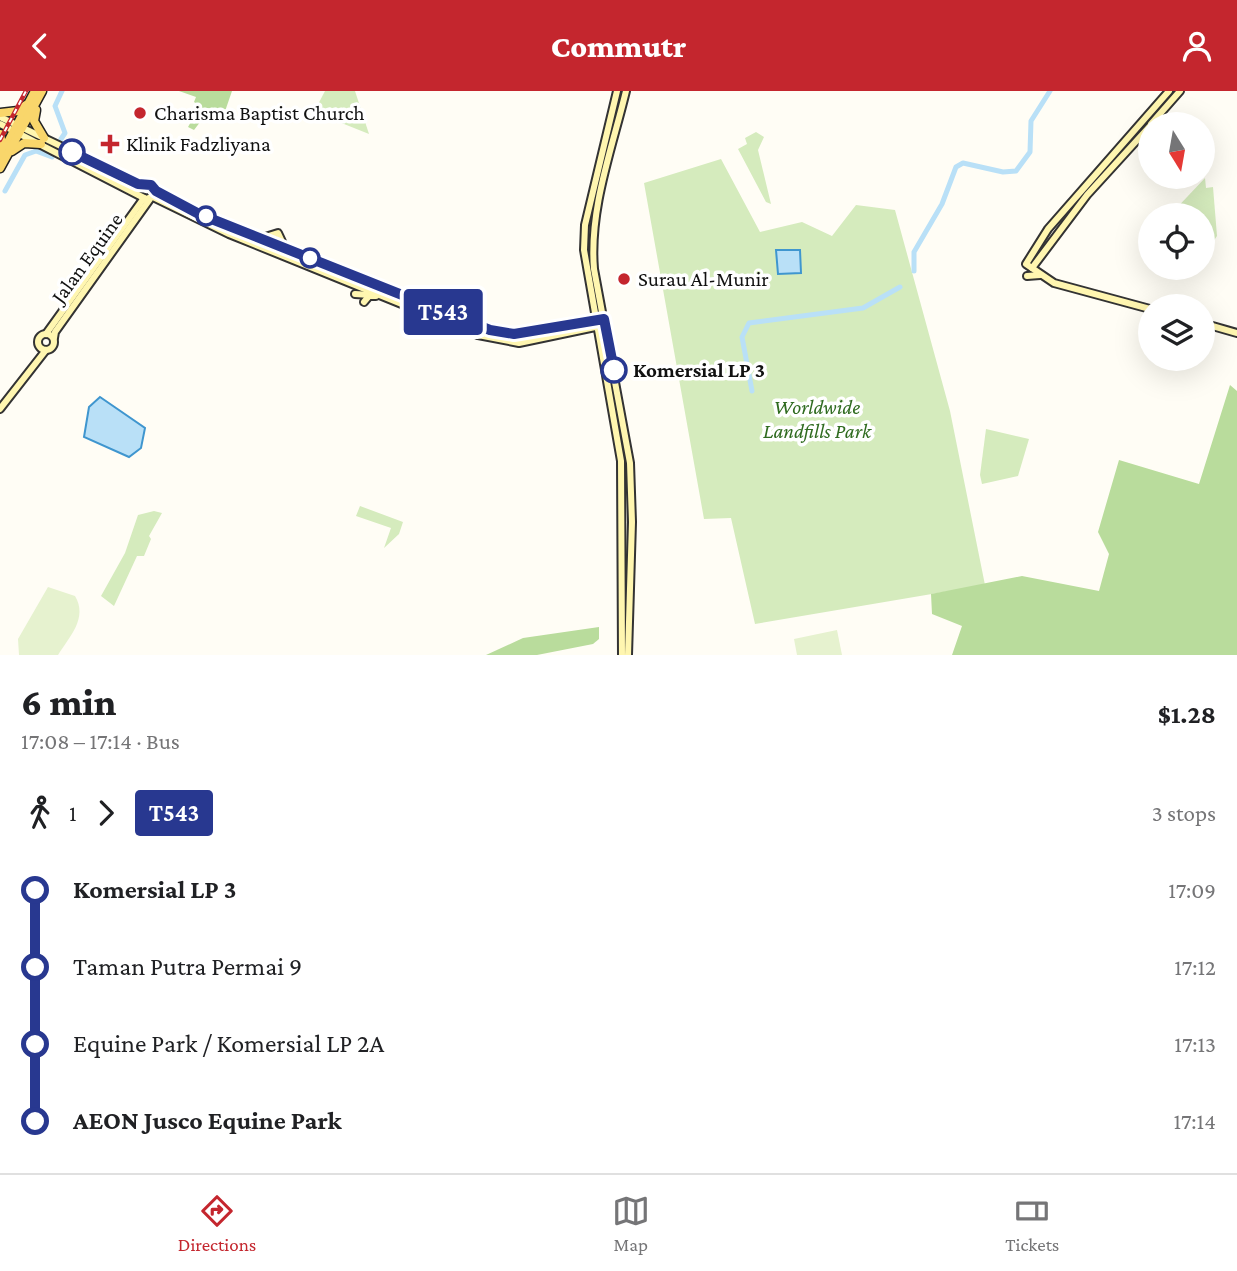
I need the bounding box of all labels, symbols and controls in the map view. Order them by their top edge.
icon: back [21,27,59,65]
icon: person [1178,27,1216,65]
text: Commutr [551,28,686,64]
place label: Charisma Baptist Church [154,101,365,125]
marker: Charisma Baptist Church [132,105,148,121]
north arrow [1138,112,1214,189]
map controls [1138,112,1215,371]
place label: Klinik Fadzliyana [126,132,271,156]
marker: Klinik Fadzliyana [100,134,120,154]
unlabelled marker [59,139,85,165]
button: locate [1138,203,1215,280]
unlabelled marker [196,206,216,226]
street label: Jalan Equine [45,208,128,309]
unlabelled marker [300,248,320,268]
place label: Surau Al-Munir [638,267,769,291]
marker: Surau Al-Munir [616,271,632,287]
line badge: T543 [394,289,492,335]
button: layers [1138,294,1215,371]
text: T543 [418,298,468,325]
marker: Komersial LP 3 [601,357,627,383]
place label: Komersial LP 3 [633,358,765,382]
park label: Worldwide Landfills Park [763,395,872,443]
text: 6 min [21,681,116,723]
text: $1.28 [1158,700,1216,729]
text: 17:08 – 17:14 · Bus [21,728,180,754]
icon: walk [21,794,59,832]
icon: forward [87,794,125,832]
text: T543 [149,799,199,826]
text: 1 [69,800,77,826]
text: 3 stops [1152,800,1216,826]
text: Komersial LP 3 [73,875,236,904]
text: 17:09 [1168,877,1216,903]
text: Taman Putra Permai 9 [73,952,302,981]
text: 17:12 [1174,954,1216,980]
text: Equine Park / Komersial LP 2A [73,1029,384,1058]
text: 17:13 [1174,1031,1216,1057]
text: AEON Jusco Equine Park [73,1106,342,1135]
text: 17:14 [1173,1108,1216,1134]
tab: Directions [178,1192,256,1255]
tab: Map [612,1192,650,1255]
tab: Tickets [1005,1192,1059,1255]

